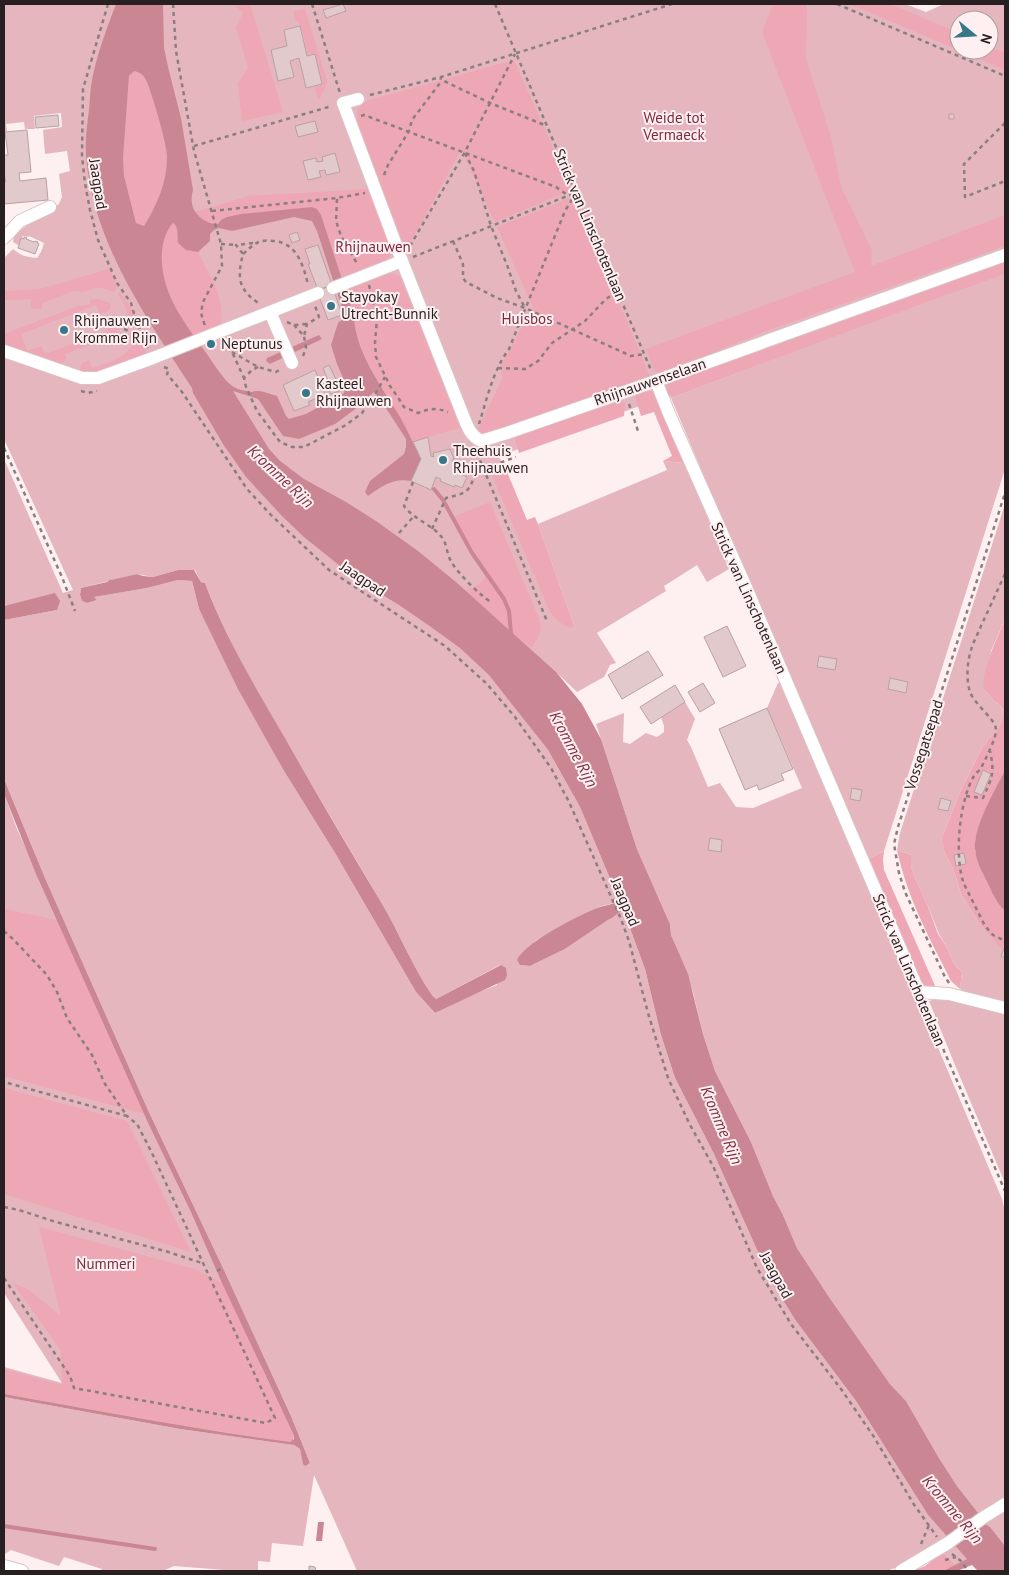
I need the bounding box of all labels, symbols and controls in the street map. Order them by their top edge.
north arrow [949,10,999,60]
text: N [976,32,996,46]
park label: Weide tot Vermaeck [642,108,706,144]
street label: Strick van Linschotenlaan [550,146,631,304]
street label: Jaagpad [85,156,112,211]
park label: Rhijnauwen [335,237,411,256]
place label: Stayokay Utrecht-Bunnik [341,287,439,323]
marker: Stayokay Utrecht-Bunnik [325,300,337,312]
park label: Huisbos [502,309,552,328]
place label: Rhijnauwen - Kromme Rijn [74,311,158,347]
marker: Rhijnauwen - Kromme Rijn [58,324,70,336]
place label: Neptunus [221,334,283,353]
marker: Neptunus [205,338,217,350]
street label: Rhijnauwenselaan [591,354,708,410]
place label: Kasteel Rhijnauwen [316,374,392,410]
marker: Kasteel Rhijnauwen [300,387,312,399]
water label: Kromme Rijn [244,440,318,512]
place label: Theehuis Rhijnauwen [453,441,529,477]
marker: Theehuis Rhijnauwen [437,454,449,466]
street label: Strick van Linschotenlaan [707,519,791,677]
street label: Jaagpad [336,556,390,601]
street label: Vossegatsepad [900,697,947,793]
water label: Kromme Rijn [546,707,602,791]
street label: Jaagpad [606,874,644,929]
street label: Strick van Linschotenlaan [869,891,950,1049]
water label: Kromme Rijn [696,1083,748,1167]
street label: Jaagpad [755,1247,797,1302]
park label: Nummeri [76,1254,136,1273]
water label: Kromme Rijn [919,1471,987,1547]

